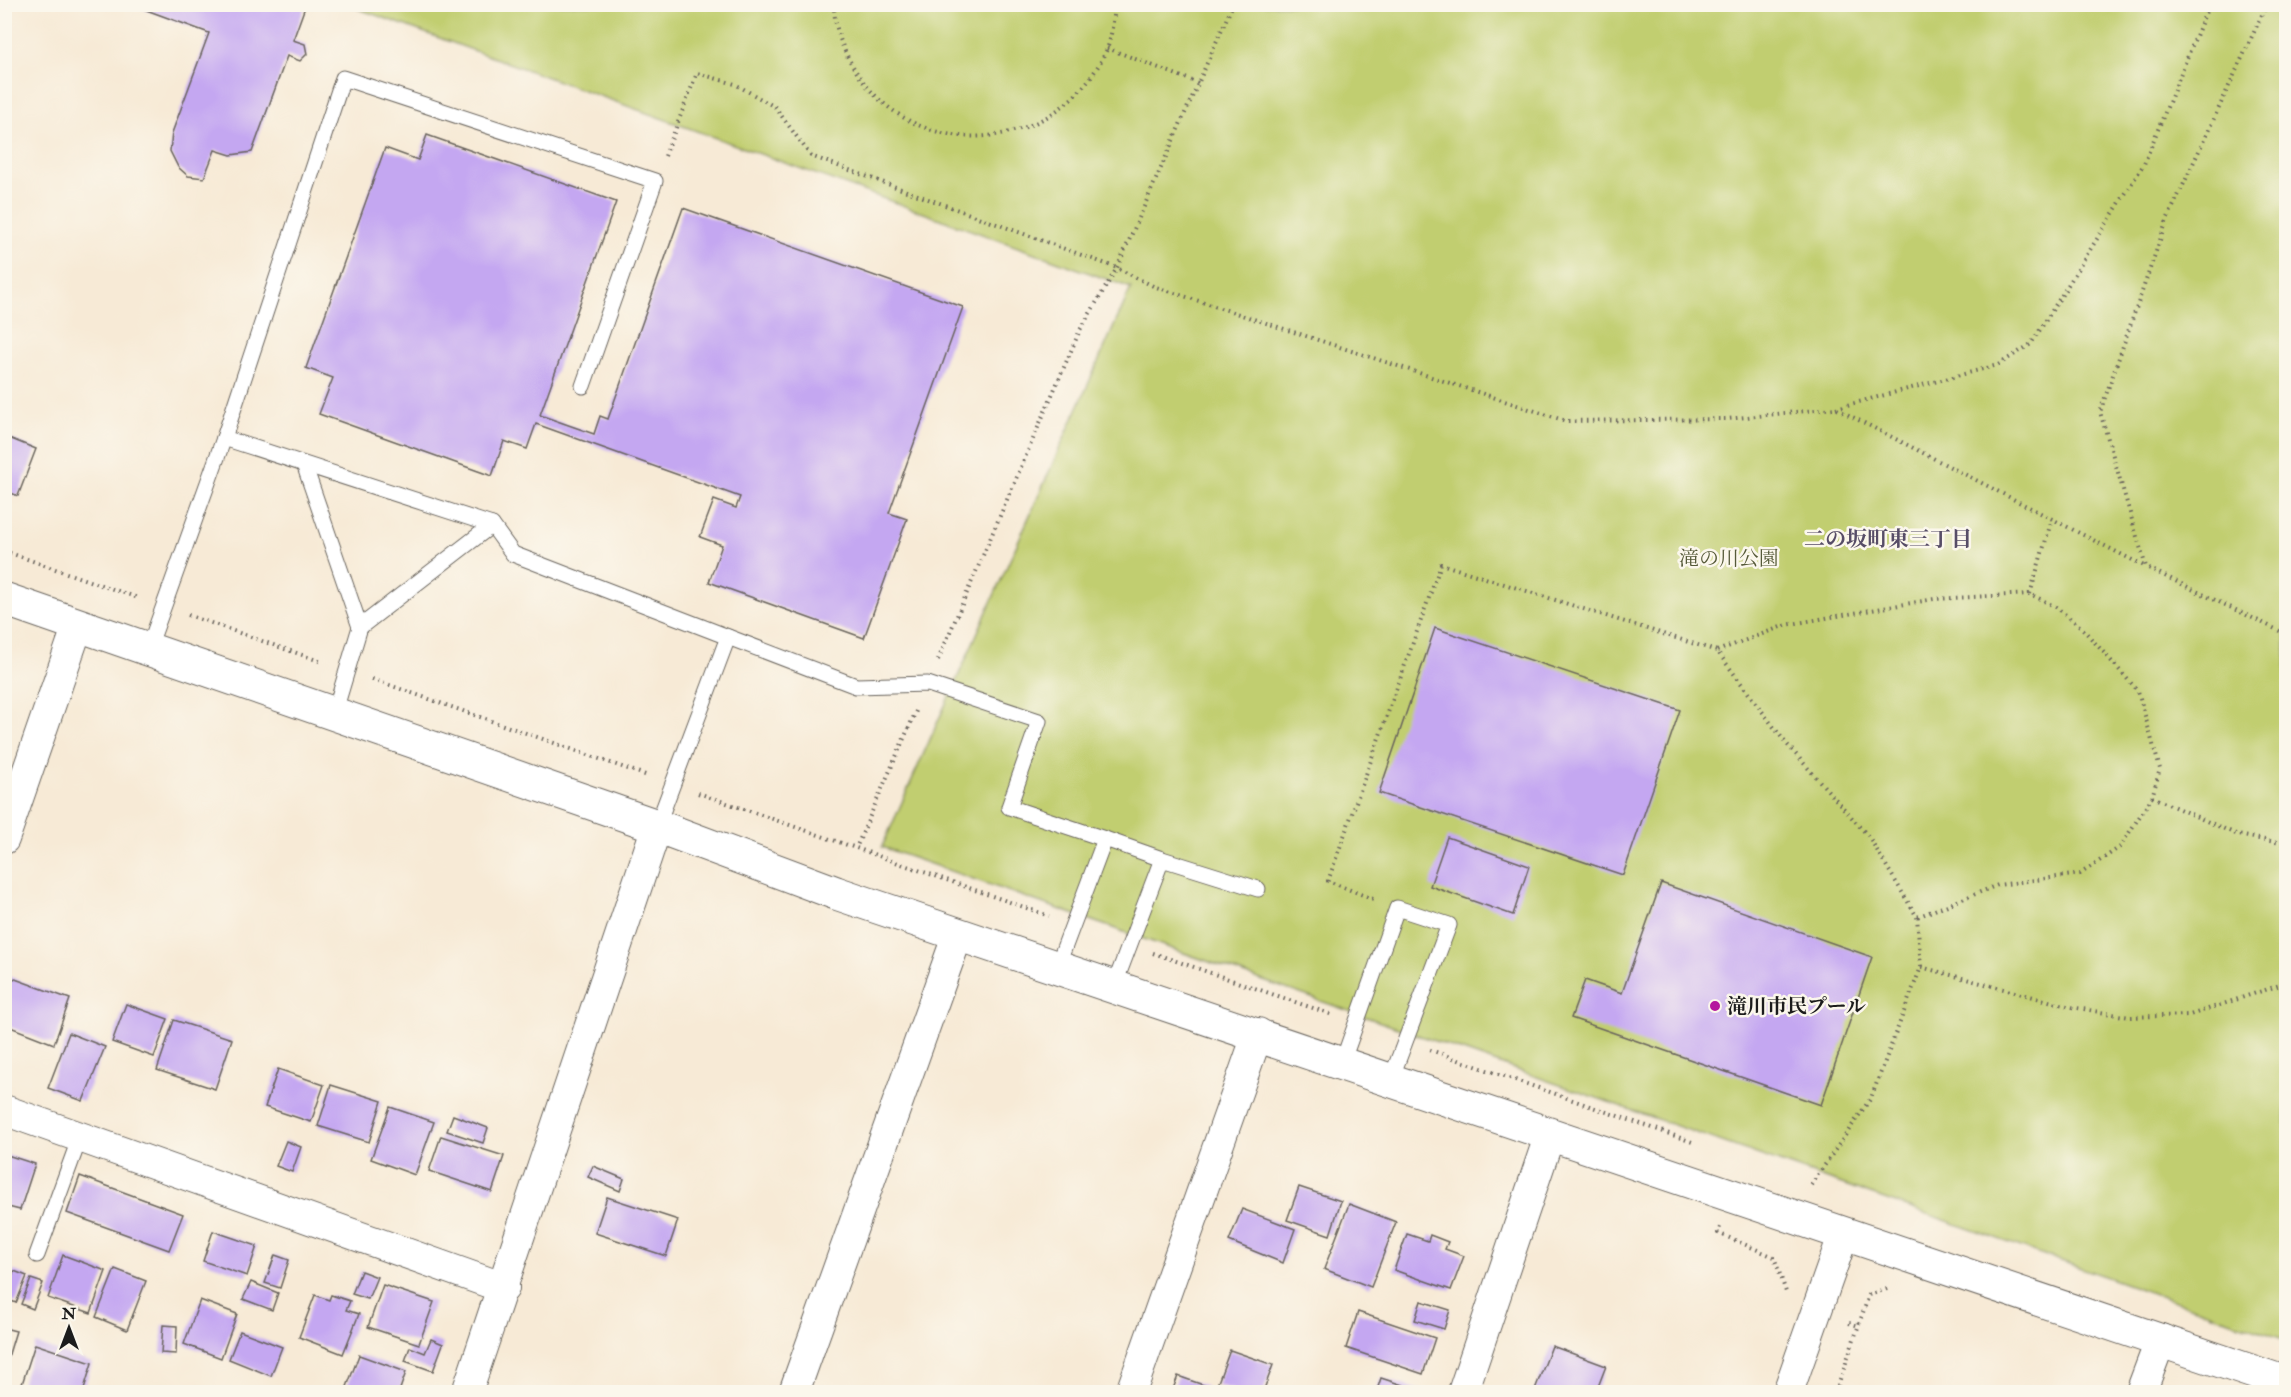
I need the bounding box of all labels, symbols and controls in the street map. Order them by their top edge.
district label: 二の坂町東三丁目 [1804,526,1972,553]
park label: 滝の川公園 [1679,546,1779,571]
place label: 滝川市民プール [1727,994,1866,1019]
marker: 滝川市民プール [1708,999,1722,1013]
north arrow [39,1298,99,1358]
text: N [61,1304,77,1324]

